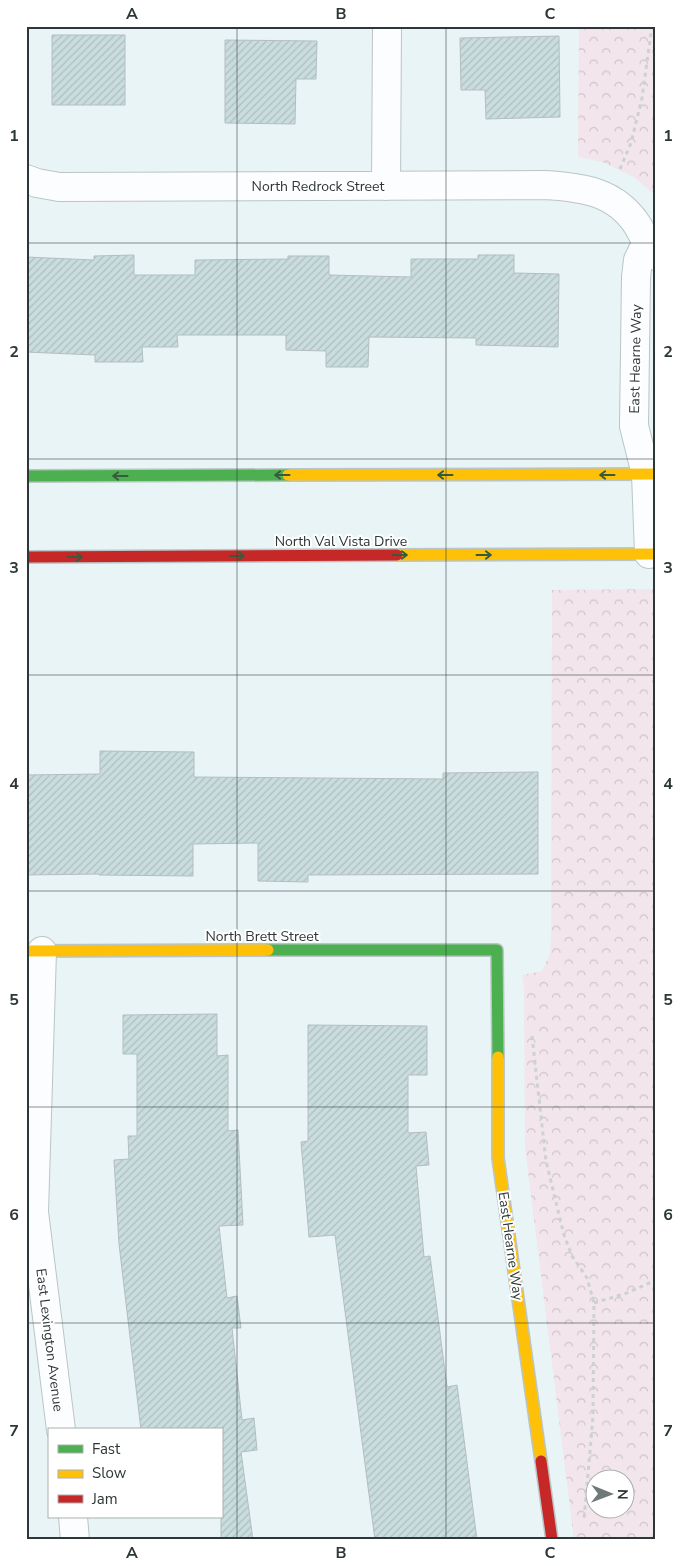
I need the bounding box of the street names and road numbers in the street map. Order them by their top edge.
street label: North Redrock Street [252,177,384,196]
street label: East Hearne Way [625,303,646,414]
street label: North Val Vista Drive [275,532,407,551]
street label: North Brett Street [205,927,319,946]
street label: East Hearne Way [493,1191,528,1302]
street label: East Lexington Avenue [31,1267,68,1413]

